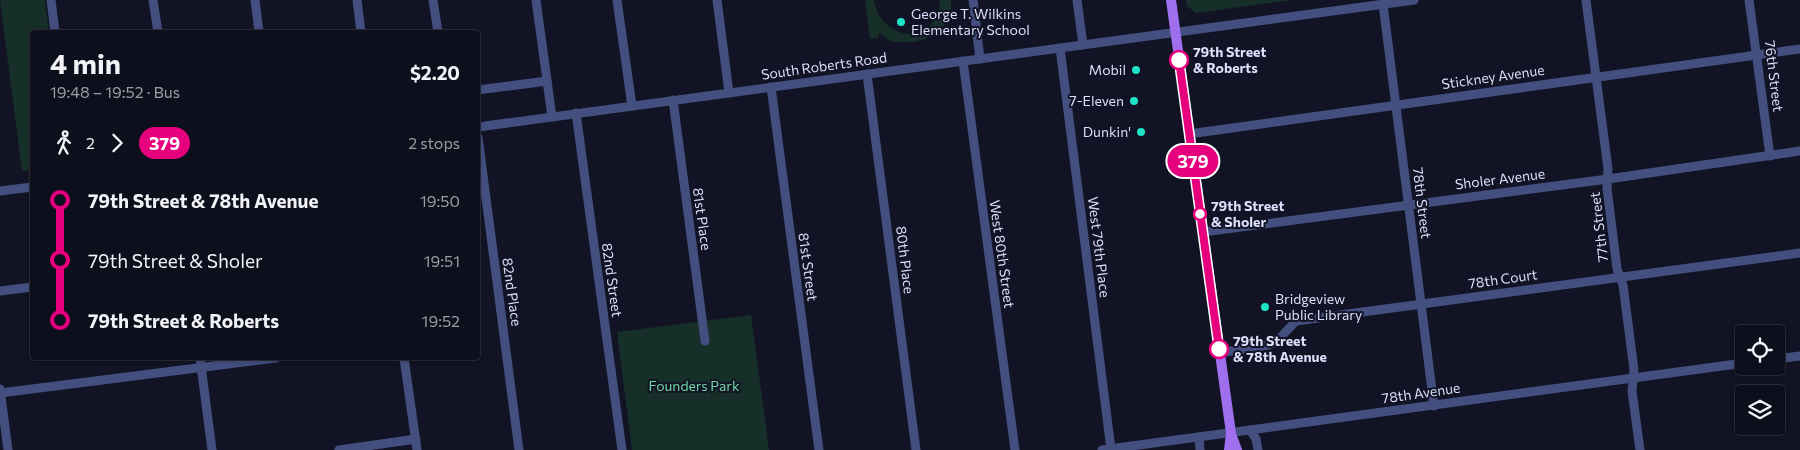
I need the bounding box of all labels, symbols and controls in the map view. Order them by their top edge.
place label: George T. Wilkins Elementary School [911,5,1030,38]
marker: George T. Wilkins Elementary School [895,16,907,28]
street label: 76th Street [1762,39,1787,113]
place label: 79th Street & Roberts [1193,43,1266,76]
text: 4 min [50,46,121,80]
street label: South Roberts Road [760,48,888,83]
marker: 79th Street & Roberts [1169,50,1189,70]
text: $2.20 [410,61,460,84]
place label: Mobil [1089,61,1126,78]
street label: Stickney Avenue [1440,61,1545,92]
marker: Mobil [1130,64,1142,76]
text: 19:48 – 19:52 · Bus [50,82,180,101]
place label: 7-Eleven [1069,92,1124,109]
marker: 7-Eleven [1128,95,1140,107]
place label: Dunkin' [1083,123,1131,140]
marker: Dunkin' [1135,126,1147,138]
icon: walk [50,129,78,157]
icon: forward [103,129,131,157]
text: 379 [149,132,180,154]
text: 2 [86,133,95,152]
text: 2 stops [408,133,460,152]
line badge: 379 [1164,145,1222,177]
text: 379 [1177,150,1209,172]
street label: Sholer Avenue [1454,165,1546,192]
street label: 78th Street [1410,166,1435,240]
street label: 81st Place [690,186,715,251]
text: 79th Street & 78th Avenue [88,189,318,212]
text: 19:50 [420,191,460,210]
street label: 77th Street [1586,191,1611,263]
street label: West 79th Place [1085,195,1114,298]
place label: 79th Street & Sholer [1211,197,1284,230]
street label: West 80th Street [986,199,1019,309]
marker: 79th Street & Sholer [1193,207,1207,221]
street label: 80th Place [893,225,918,295]
street label: 81st Street [795,232,822,302]
street label: 82nd Street [599,242,626,318]
text: 79th Street & Sholer [88,249,263,272]
text: 19:51 [424,251,460,270]
street label: 82nd Place [499,257,526,327]
street label: 78th Court [1467,265,1539,292]
place label: Bridgeview Public Library [1275,290,1362,323]
marker: Bridgeview Public Library [1259,301,1271,313]
text: 79th Street & Roberts [88,309,279,332]
text: 19:52 [422,311,460,330]
map controls [1735,325,1785,435]
button: locate [1735,325,1785,375]
place label: 79th Street & 78th Avenue [1233,332,1327,365]
marker: 79th Street & 78th Avenue [1209,339,1229,359]
park label: Founders Park [648,377,740,394]
street label: 78th Avenue [1381,379,1461,406]
button: layers [1735,385,1785,435]

